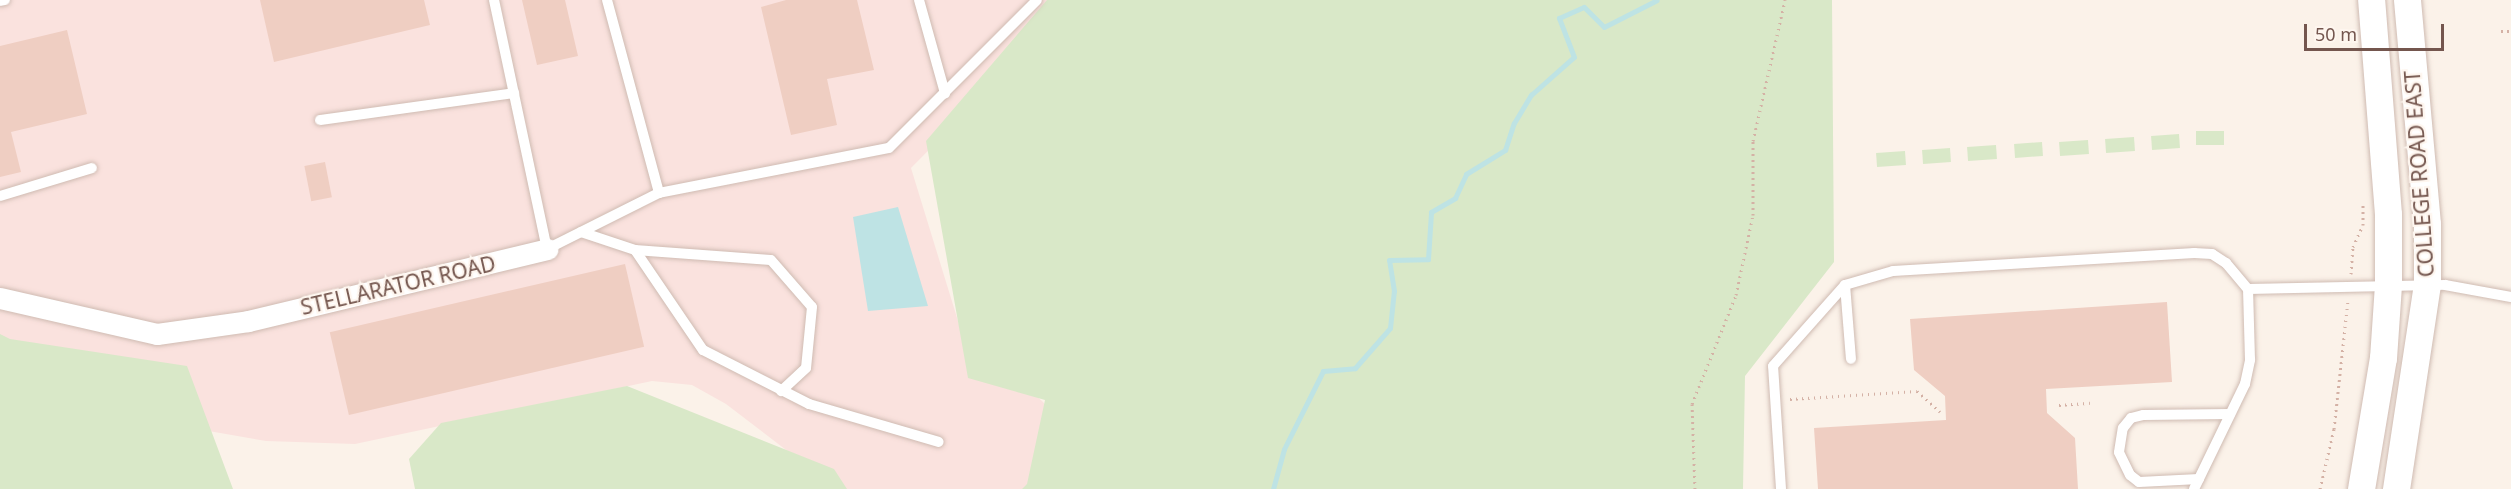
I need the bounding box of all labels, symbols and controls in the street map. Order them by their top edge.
scale bar [2307,12,2446,50]
text: 50 m [2315,22,2357,46]
street label: COLLEGE ROAD EAST [2399,70,2439,278]
street label: STELLARATOR ROAD [298,250,498,320]

